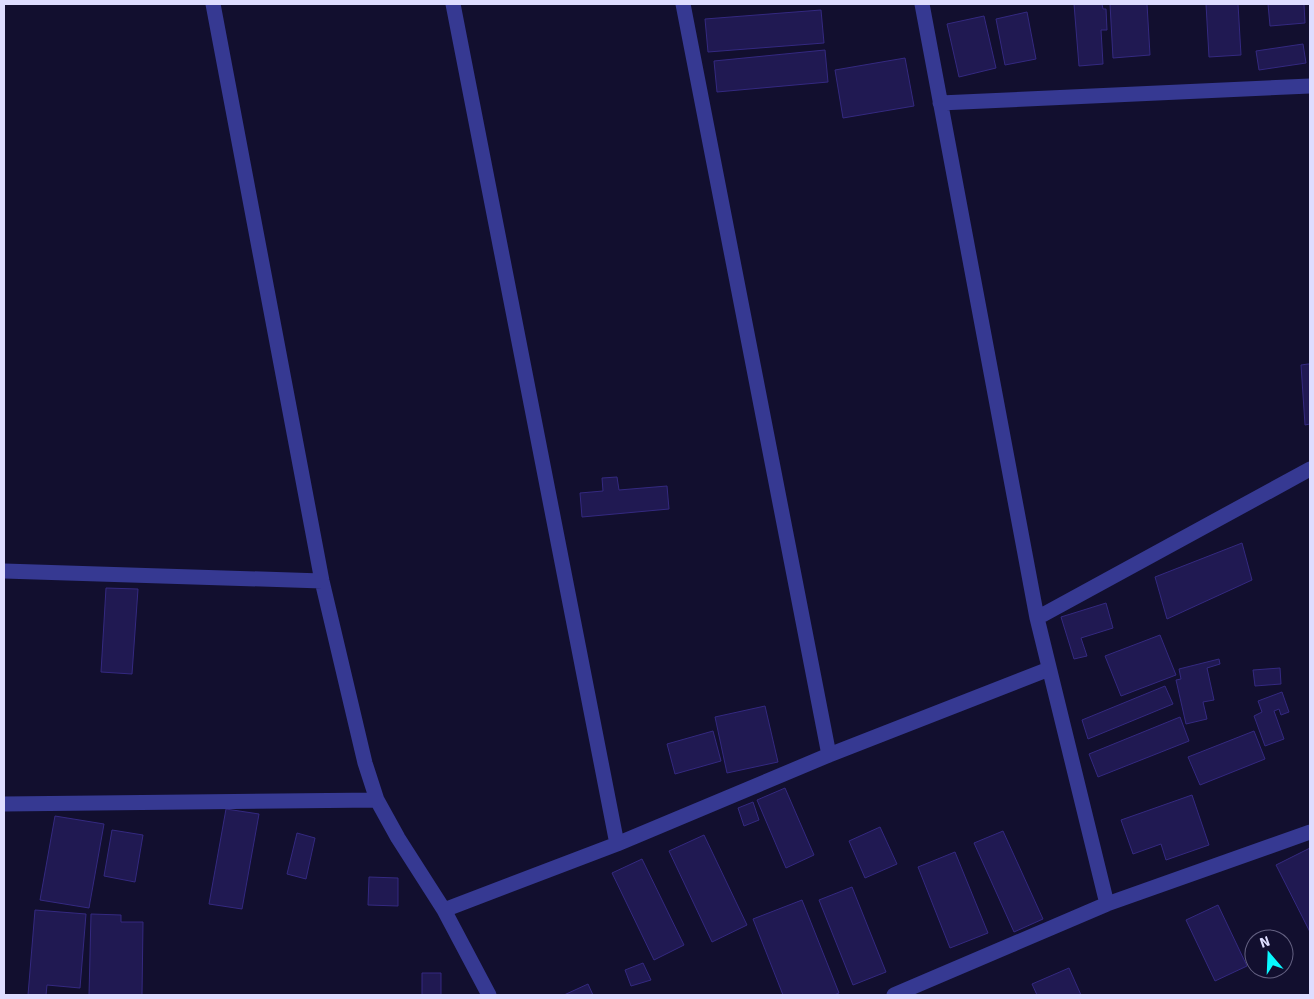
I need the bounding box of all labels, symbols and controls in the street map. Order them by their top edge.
north arrow [1244,929,1294,979]
text: N [1258,933,1272,952]

